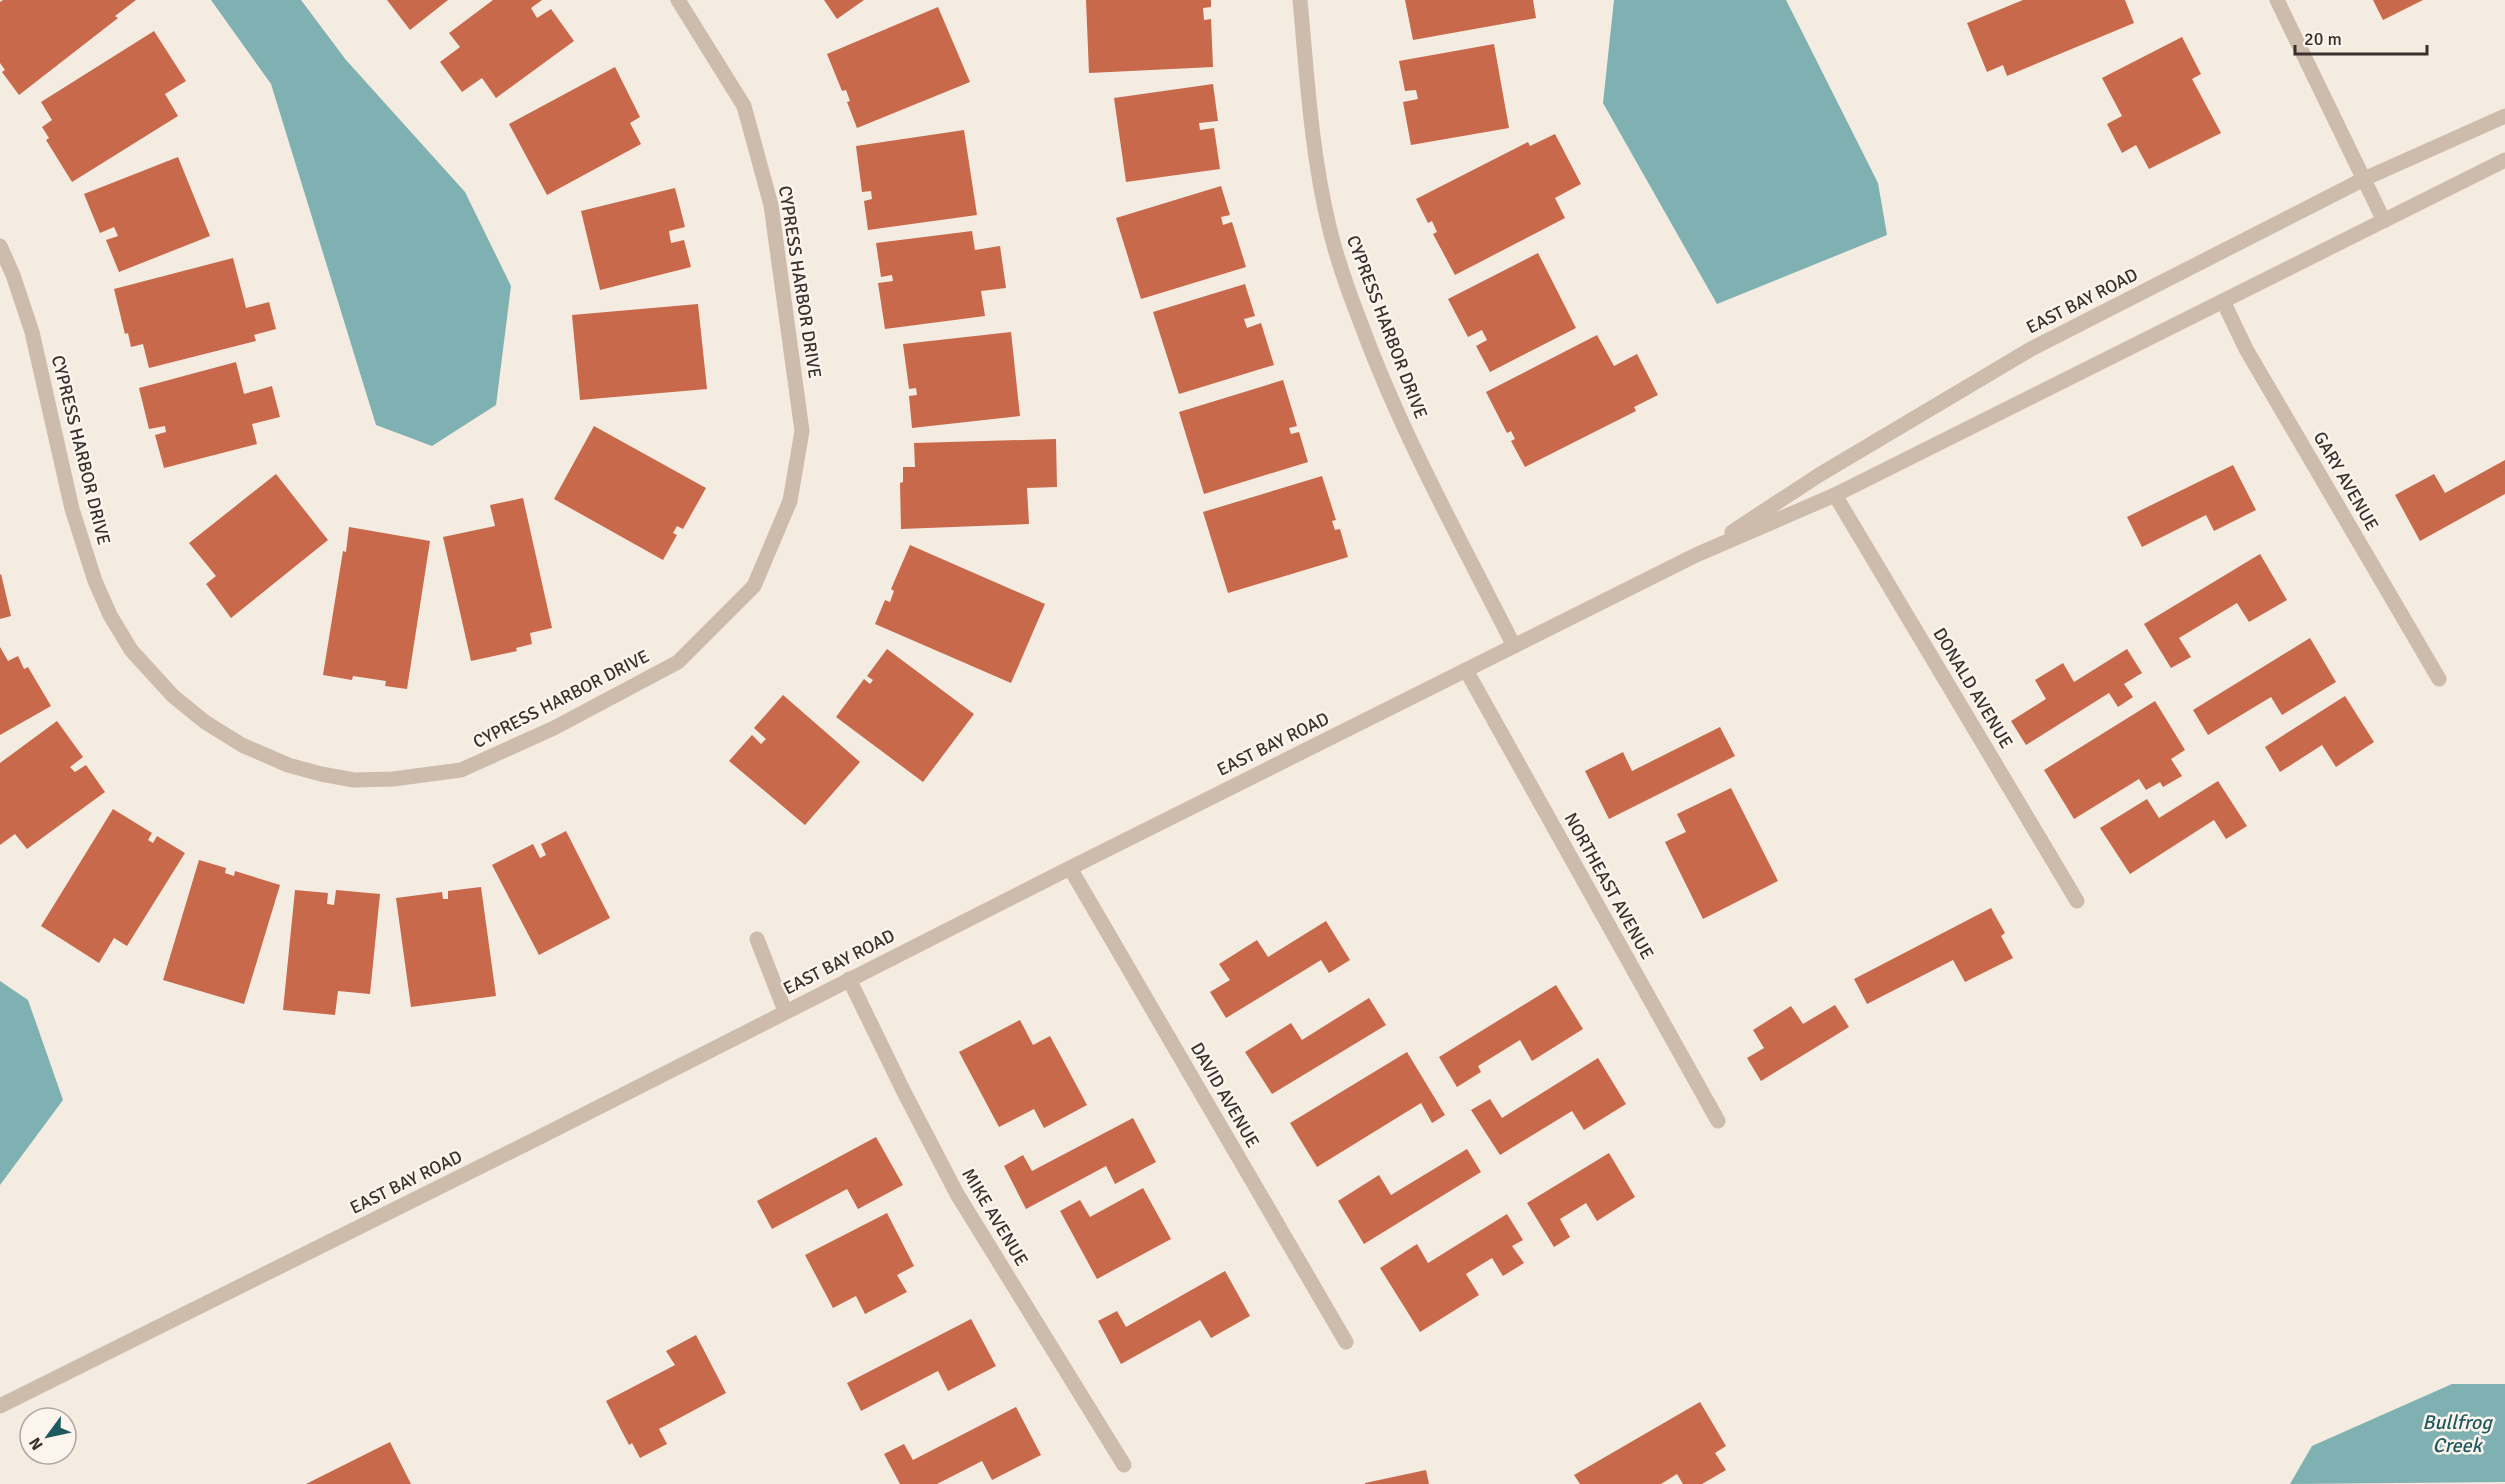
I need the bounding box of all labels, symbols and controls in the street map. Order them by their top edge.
scale bar [2295,18,2427,56]
text: 20 m [2304,28,2342,50]
street label: CYPRESS HARBOR DRIVE [774,184,826,380]
street label: CYPRESS HARBOR DRIVE [1342,232,1432,422]
street label: EAST BAY ROAD [2023,263,2141,339]
street label: CYPRESS HARBOR DRIVE [47,353,115,547]
street label: GARY AVENUE [2309,427,2383,535]
street label: DONALD AVENUE [1928,624,2018,752]
street label: CYPRESS HARBOR DRIVE [469,645,653,753]
street label: EAST BAY ROAD [1213,707,1333,781]
street label: NORTHEAST AVENUE [1560,809,1658,963]
street label: EAST BAY ROAD [780,924,898,1000]
street label: DAVID AVENUE [1186,1038,1264,1152]
street label: EAST BAY ROAD [346,1145,466,1219]
street label: MIKE AVENUE [957,1164,1033,1270]
north arrow [18,1406,78,1466]
water label: Bullfrog Creek [2422,1410,2493,1458]
text: N [25,1434,48,1454]

